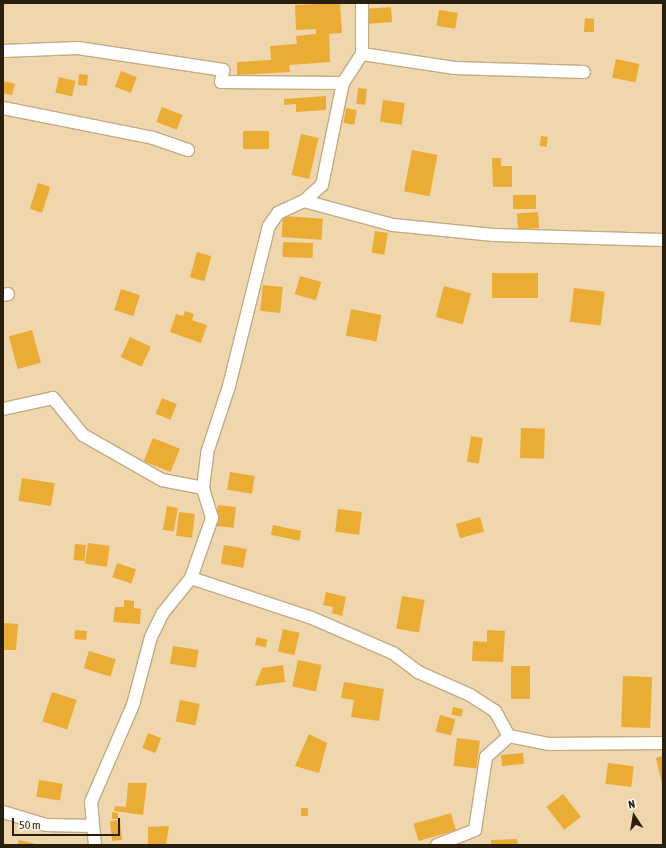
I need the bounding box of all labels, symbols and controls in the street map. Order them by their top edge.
north arrow [614,796,654,836]
text: N [627,798,636,811]
scale bar [14,810,122,836]
text: 50 m [19,818,41,832]

